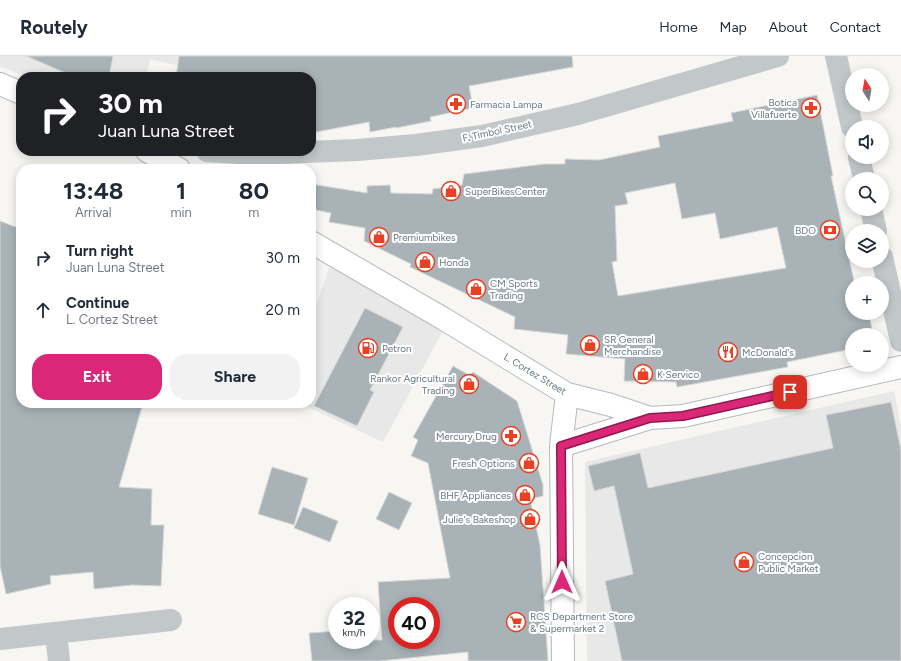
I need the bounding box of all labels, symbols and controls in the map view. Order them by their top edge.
text: Routely [20,16,88,39]
text: Home [659,19,698,36]
text: Map [720,19,747,36]
text: About [769,19,808,36]
text: Contact [830,19,881,36]
north arrow [845,68,889,112]
map controls [845,68,889,372]
text: 30 m [98,86,163,120]
icon: right [32,88,84,140]
pharmacy icon: Farmacia Lampa [445,93,467,115]
place label: Botica Villafuerte [751,96,798,121]
pharmacy icon: Botica Villafuerte [800,97,822,119]
place label: Farmacia Lampa [470,98,543,111]
street label: F. Timbol Street [461,117,533,145]
text: Juan Luna Street [98,120,234,142]
button: sound [845,120,889,164]
button: search [845,172,889,216]
text: 13:48 [63,176,124,205]
text: 1 [176,176,186,205]
text: 80 [239,176,269,205]
shop icon: SuperBikesCenter [440,180,462,202]
place label: SuperBikesCenter [465,185,546,198]
text: Arrival [75,205,112,220]
text: min [170,205,192,220]
text: m [248,205,259,220]
bank icon: BDO [819,219,841,241]
place label: BDO [795,224,816,237]
button: layers [845,224,889,268]
shop icon: Premiumbikes [368,226,390,248]
place label: Premiumbikes [393,231,456,244]
text: Turn right [66,242,134,260]
icon: right [32,247,54,269]
text: 30 m [266,249,300,267]
shop icon: Honda [414,251,436,273]
place label: Honda [439,256,469,269]
text: Juan Luna Street [66,260,165,275]
button: + [845,276,889,320]
place label: CM Sports Trading [490,277,538,302]
shop icon: CM Sports Trading [465,278,487,300]
text: Continue [66,294,129,312]
icon: ahead [32,299,54,321]
text: 20 m [266,301,300,319]
text: L. Cortez Street [66,312,158,327]
button: − [845,328,889,372]
place label: SR General Merchandise [604,333,662,358]
shop icon: SR General Merchandise [579,334,601,356]
fuel station icon: Petron [357,337,379,359]
restaurant icon: McDonald's [717,341,739,363]
place label: Petron [382,342,412,355]
place label: McDonald's [742,346,794,359]
street label: L. Cortez Street [501,350,569,398]
button: Exit [32,354,162,400]
button: Share [170,354,300,400]
shop icon: K Servico [632,363,654,385]
place label: K Servico [657,368,699,381]
place label: Rankor Agricultural Trading [370,372,455,397]
shop icon: Rankor Agricultural Trading [458,373,480,395]
pin [773,375,807,409]
icon: arrive [779,381,801,403]
pharmacy icon: Mercury Drug [500,425,522,447]
place label: Mercury Drug [436,430,497,443]
shop icon: Fresh Options [518,452,540,474]
place label: Fresh Options [452,457,515,470]
shop icon: BHF Appliances [514,484,536,506]
place label: BHF Appliances [440,489,511,502]
shop icon: Julie's Bakeshop [519,508,541,530]
place label: Julie's Bakeshop [443,513,516,526]
place label: Concepcion Public Market [758,550,819,575]
shop icon: Concepcion Public Market [733,551,755,573]
position arrow [541,561,583,603]
speed limit sign: 40 [388,597,440,649]
text: 32 [343,606,365,630]
place label: RCS Department Store & Supermarket 2 [530,610,633,635]
supermarket icon: RCS Department Store & Supermarket 2 [505,611,527,633]
text: km/h [343,626,365,639]

